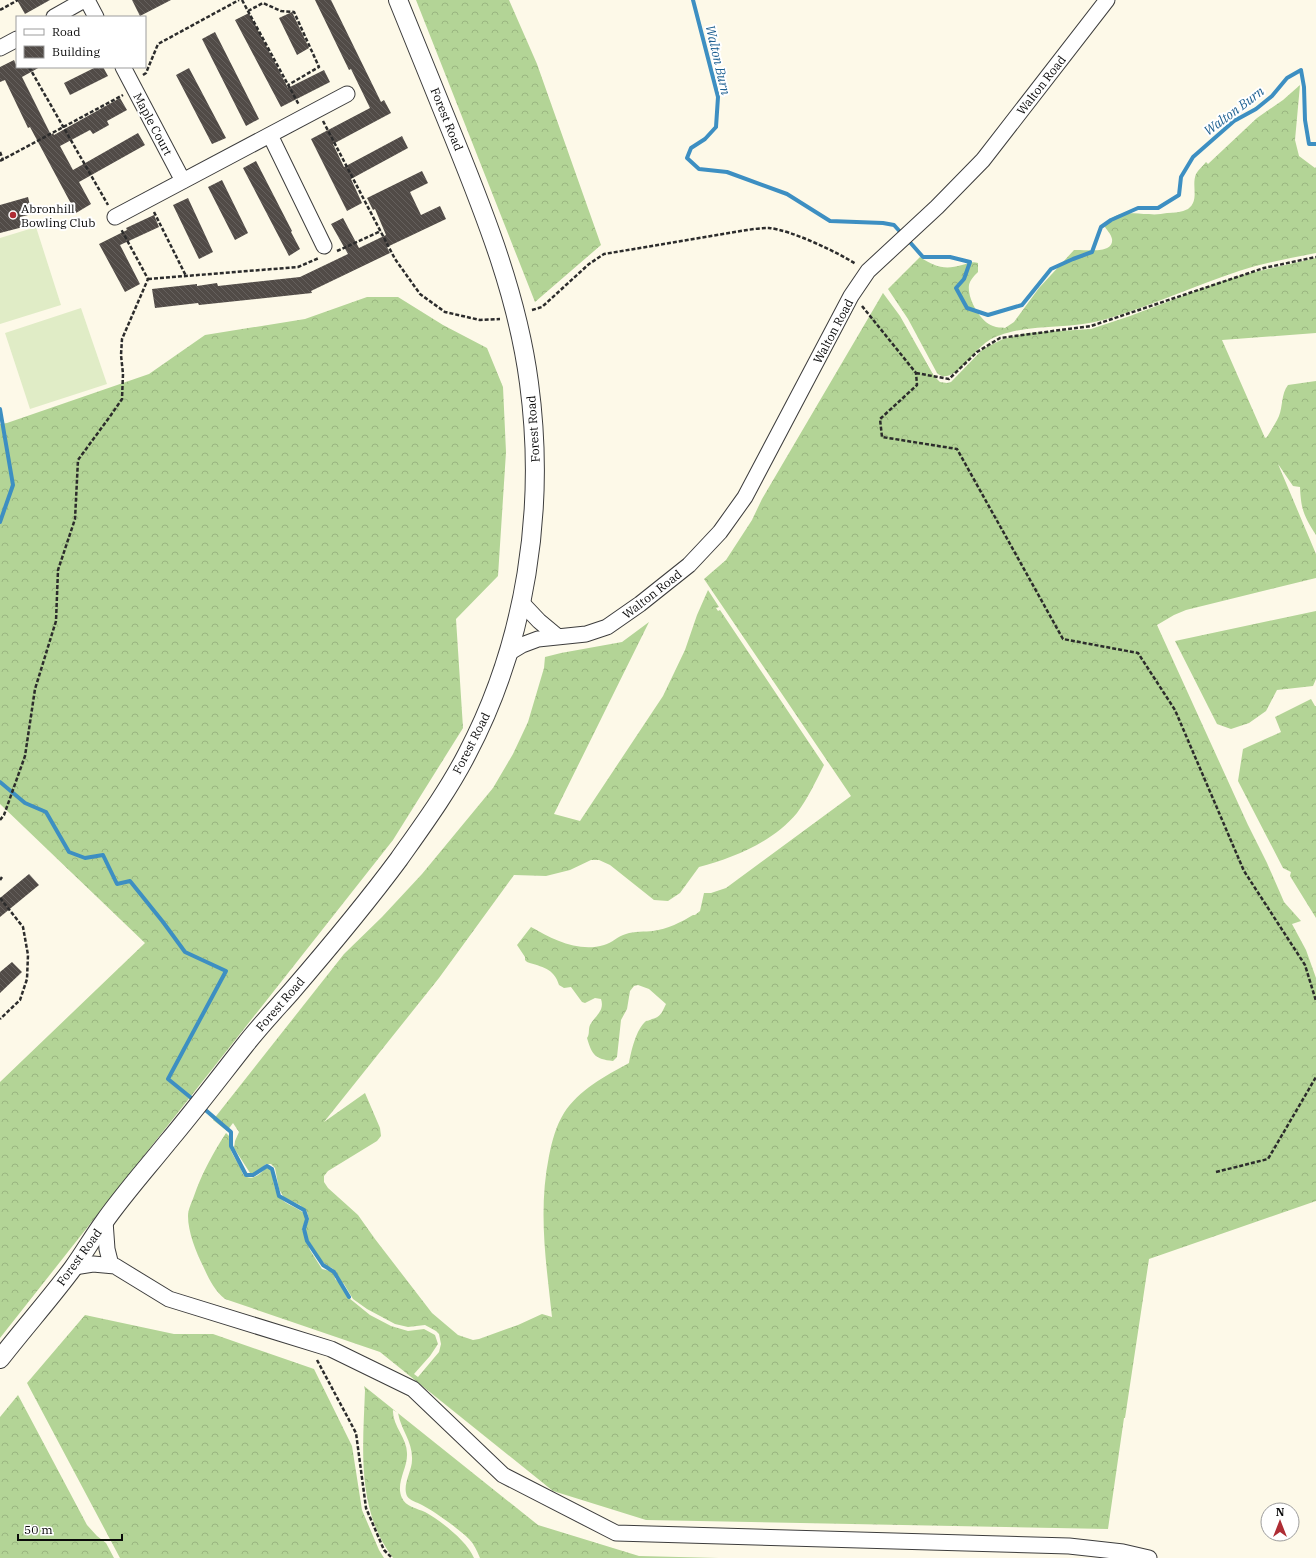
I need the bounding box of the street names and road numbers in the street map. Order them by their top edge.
street label: Walton Road [1013,52,1069,118]
street label: Forest Road [428,85,466,153]
street label: Maple Court [130,90,176,158]
street label: Walton Road [810,296,856,366]
street label: Forest Road [523,395,543,463]
street label: Walton Road [619,566,685,622]
street label: Forest Road [449,710,493,776]
street label: Forest Road [252,974,308,1034]
street label: Forest Road [53,1226,105,1288]

